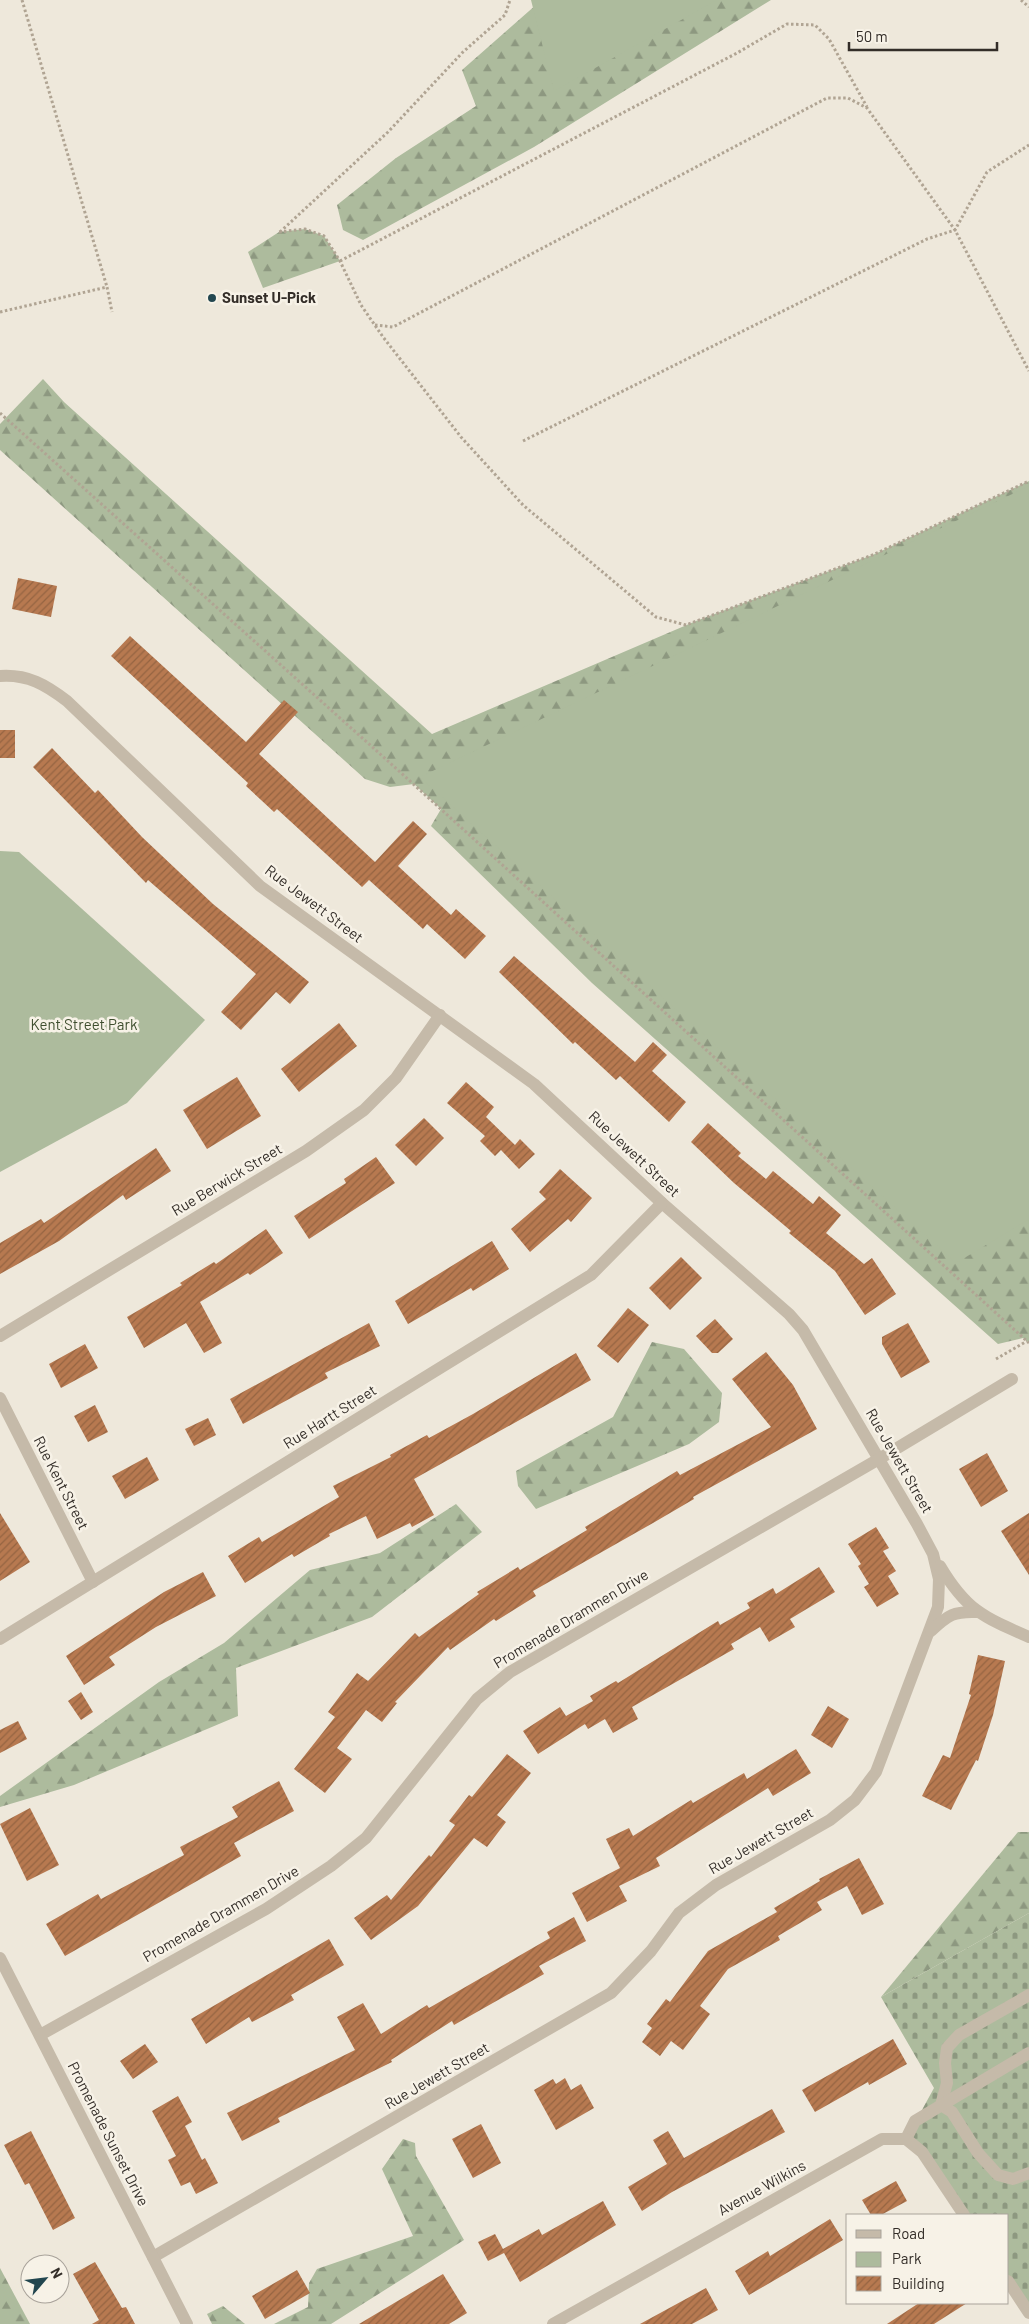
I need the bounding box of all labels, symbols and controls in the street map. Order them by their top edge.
scale bar [849,20,996,52]
text: 50 m [856,27,888,45]
place label: Sunset U-Pick [222,288,316,306]
marker: Sunset U-Pick [206,292,218,304]
street label: Rue Jewett Street [262,861,367,946]
park label: Kent Street Park [31,1015,138,1033]
street label: Rue Jewett Street [585,1106,684,1200]
street label: Rue Berwick Street [168,1139,285,1219]
street label: Rue Hartt Street [280,1380,379,1452]
street label: Rue Jewett Street [863,1405,937,1516]
street label: Rue Kent Street [31,1433,93,1532]
street label: Promenade Drammen Drive [490,1565,651,1672]
street label: Rue Jewett Street [705,1803,816,1877]
street label: Promenade Drammen Drive [139,1861,302,1965]
street label: Rue Jewett Street [381,2038,492,2112]
street label: Promenade Sunset Drive [65,2058,153,2209]
street label: Avenue Wilkins [714,2156,809,2219]
legend [846,2214,1009,2304]
text: Road [892,2224,925,2242]
text: Park [892,2249,922,2267]
north arrow [20,2254,70,2304]
text: N [47,2265,67,2281]
text: Building [892,2274,945,2292]

